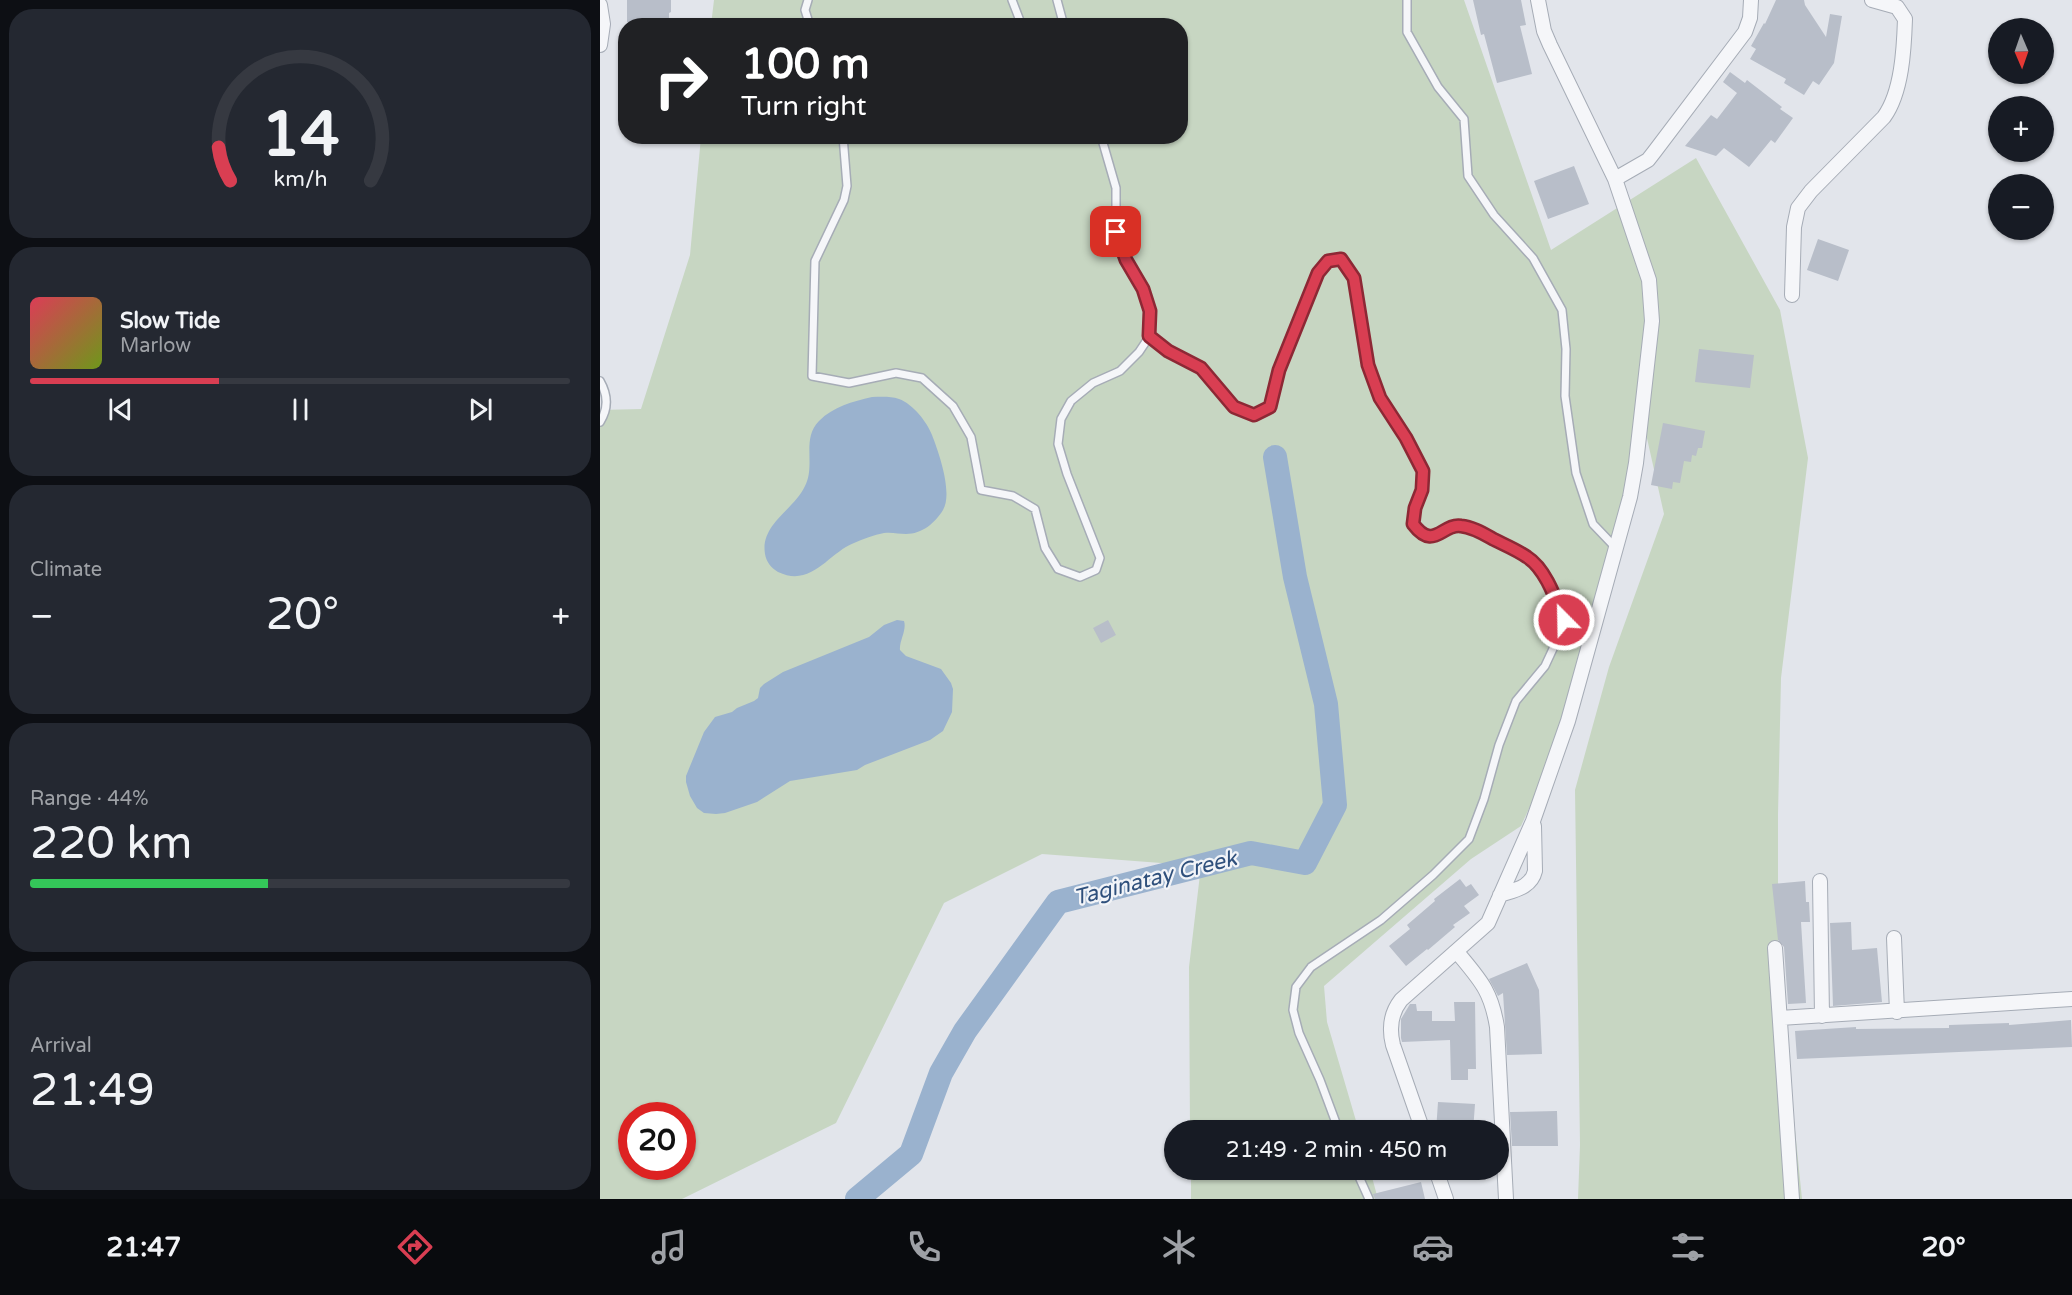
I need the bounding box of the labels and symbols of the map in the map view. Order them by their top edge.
north arrow [1988,18,2054,84]
pin [1090,206,1141,257]
position arrow [1532,588,1596,652]
water label: Taginatay Creek [1071,845,1241,911]
speed limit sign: 20 [618,1102,696,1180]

